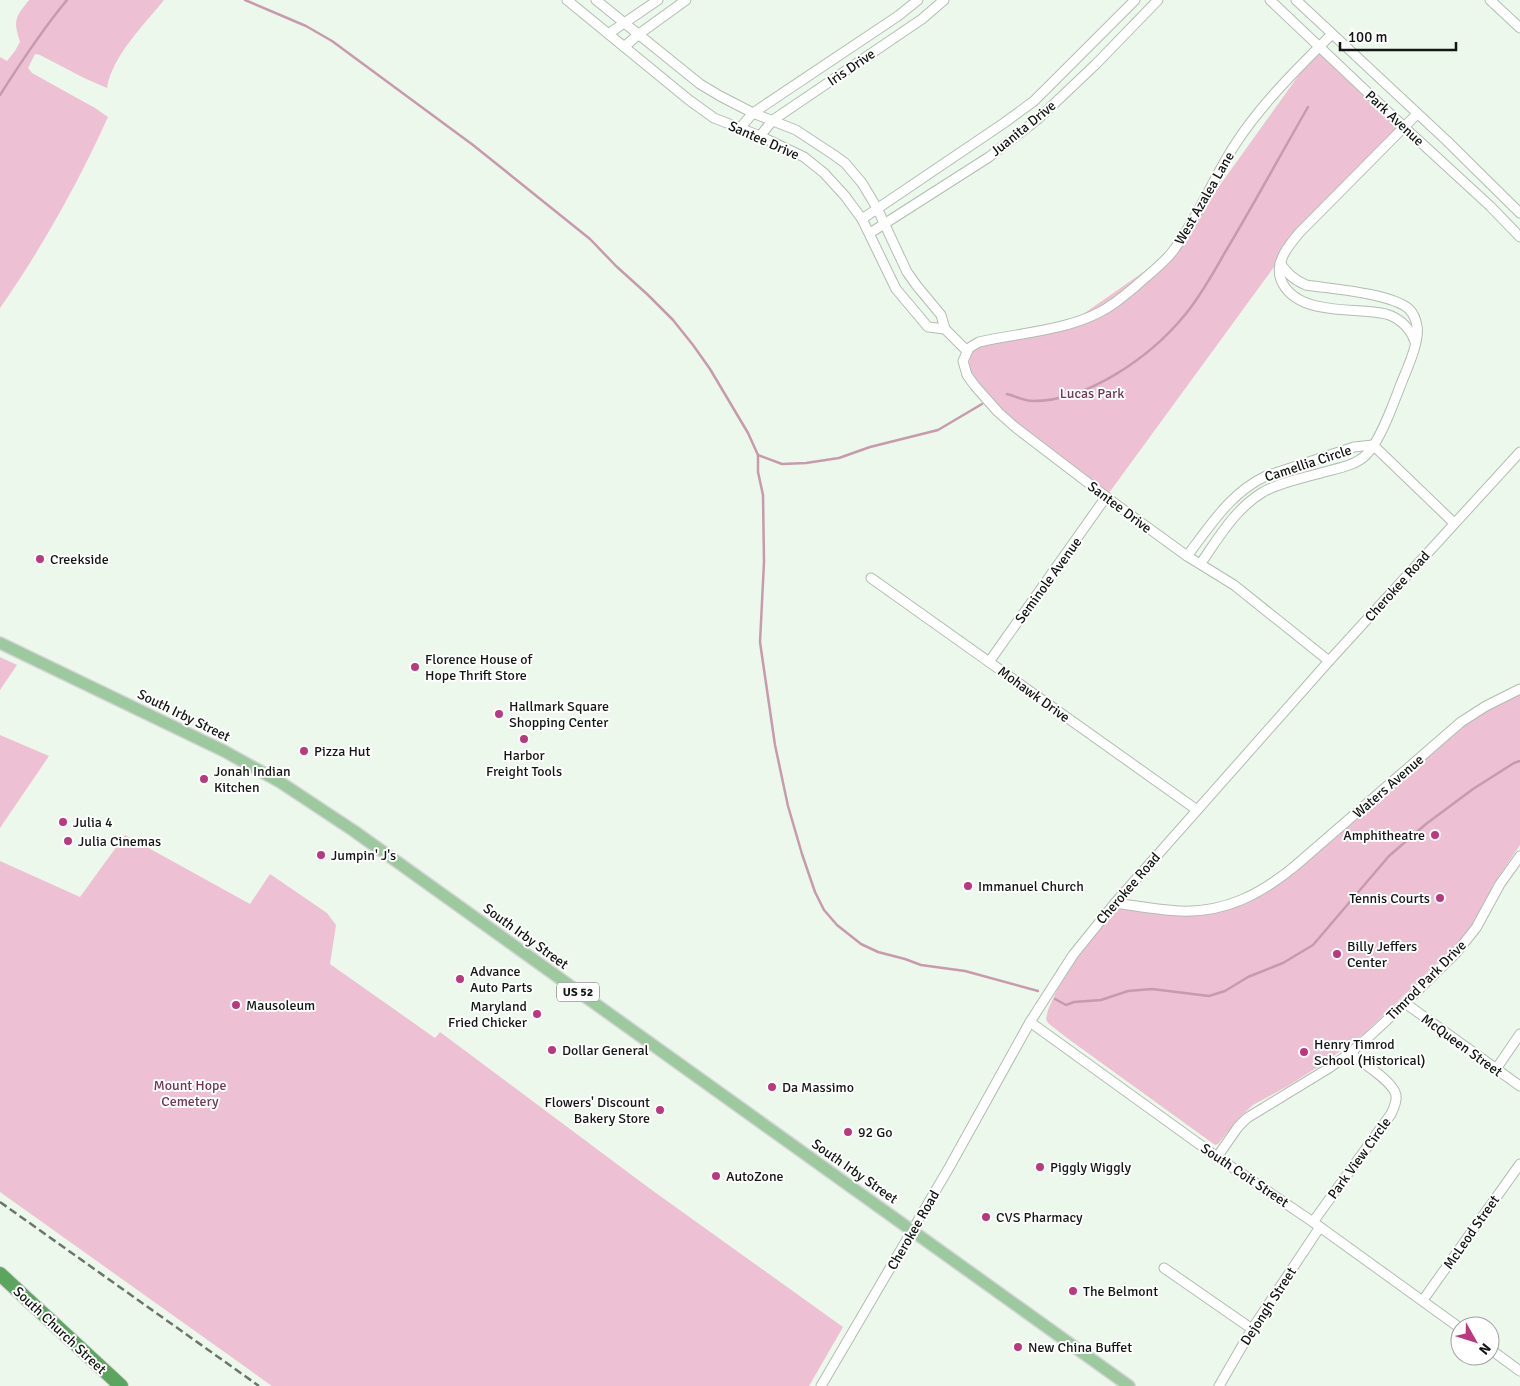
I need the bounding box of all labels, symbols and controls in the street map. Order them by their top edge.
scale bar [1340,20,1456,52]
text: 100 m [1348,28,1388,46]
street label: Iris Drive [824,45,878,90]
street label: Park Avenue [1362,87,1427,150]
street label: Juanita Drive [987,97,1059,160]
street label: Santee Drive [726,117,802,164]
street label: West Azalea Lane [1171,149,1238,248]
park label: Lucas Park [1060,385,1124,402]
street label: Camellia Circle [1263,441,1354,486]
street label: Santee Drive [1084,478,1155,537]
street label: Seminole Avenue [1011,534,1085,627]
street label: Cherokee Road [1361,548,1433,625]
place label: Creekside [50,551,109,568]
marker: Creekside [34,553,46,565]
place label: Florence House of Hope Thrift Store [425,651,533,684]
marker: Florence House of Hope Thrift Store [409,661,421,673]
street label: Mohawk Drive [994,663,1073,726]
street label: South Irby Street [135,686,233,745]
place label: Hallmark Square Shopping Center [509,698,609,731]
marker: Hallmark Square Shopping Center [493,708,505,720]
marker: Harbor Freight Tools [518,733,530,745]
place label: Pizza Hut [314,743,371,760]
marker: Pizza Hut [298,745,310,757]
place label: Harbor Freight Tools [486,747,562,780]
street label: Waters Avenue [1349,751,1427,822]
place label: Jonah Indian Kitchen [214,763,291,796]
marker: Jonah Indian Kitchen [198,773,210,785]
place label: Julia 4 [73,814,113,831]
marker: Julia 4 [57,816,69,828]
place label: Amphitheatre [1343,827,1425,844]
marker: Amphitheatre [1429,829,1441,841]
place label: Julia Cinemas [78,833,161,850]
marker: Julia Cinemas [62,835,74,847]
place label: Jumpin' J's [331,847,396,864]
marker: Jumpin' J's [315,849,327,861]
street label: Cherokee Road [1093,849,1164,928]
place label: Immanuel Church [978,878,1084,895]
marker: Immanuel Church [962,880,974,892]
place label: Tennis Courts [1349,890,1430,907]
marker: Tennis Courts [1434,892,1446,904]
street label: South Irby Street [480,900,572,973]
street label: Timrod Park Drive [1383,937,1470,1024]
place label: Billy Jeffers Center [1347,938,1417,971]
marker: Billy Jeffers Center [1331,948,1343,960]
place label: Advance Auto Parts [470,963,532,996]
marker: Advance Auto Parts [454,973,466,985]
road number: US 52 [557,982,599,1002]
place label: Mausoleum [246,997,315,1014]
place label: Maryland Fried Chicker [448,998,528,1031]
marker: Mausoleum [230,999,242,1011]
marker: Maryland Fried Chicker [531,1008,543,1020]
street label: McQueen Street [1418,1010,1506,1081]
place label: Henry Timrod School (Historical) [1314,1036,1425,1069]
place label: Dollar General [562,1042,649,1059]
marker: Dollar General [546,1044,558,1056]
marker: Henry Timrod School (Historical) [1298,1046,1310,1058]
park label: Mount Hope Cemetery [153,1077,227,1110]
place label: Da Massimo [782,1079,854,1096]
marker: Da Massimo [766,1081,778,1093]
place label: Flowers' Discount Bakery Store [544,1094,650,1127]
marker: Flowers' Discount Bakery Store [654,1104,666,1116]
street label: Park View Circle [1324,1114,1395,1202]
place label: 92 Go [858,1124,892,1141]
marker: 92 Go [842,1126,854,1138]
street label: South Irby Street [808,1135,901,1207]
street label: South Coit Street [1198,1140,1292,1211]
place label: Piggly Wiggly [1050,1159,1132,1176]
marker: Piggly Wiggly [1034,1161,1046,1173]
place label: AutoZone [726,1168,784,1185]
marker: AutoZone [710,1170,722,1182]
street label: Cherokee Road [884,1187,943,1273]
street label: McLeod Street [1440,1192,1503,1272]
place label: CVS Pharmacy [996,1209,1083,1226]
marker: CVS Pharmacy [980,1211,992,1223]
street label: Dejongh Street [1237,1264,1300,1348]
street label: South Church Street [10,1283,110,1378]
place label: The Belmont [1083,1283,1158,1300]
marker: The Belmont [1067,1285,1079,1297]
north arrow [1450,1316,1500,1366]
place label: New China Buffet [1028,1339,1132,1356]
text: N [1475,1340,1494,1358]
marker: New China Buffet [1012,1341,1024,1353]

